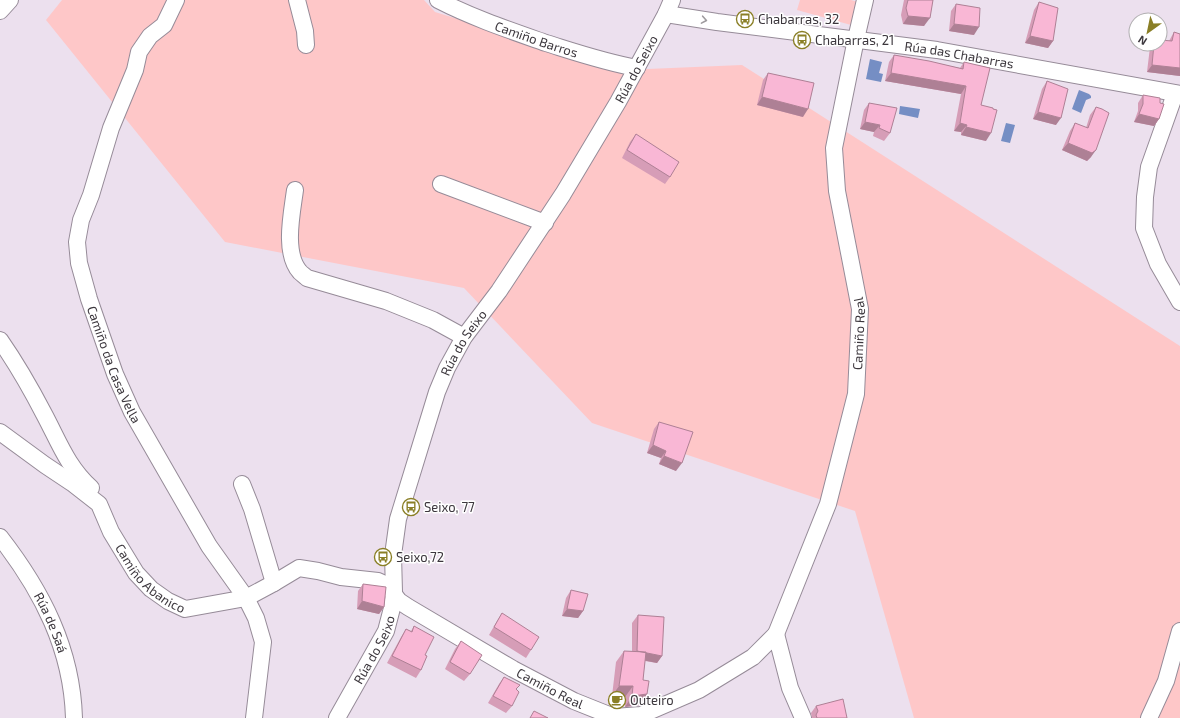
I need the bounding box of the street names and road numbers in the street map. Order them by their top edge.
street label: Camiño Barros [493,17,580,61]
street label: Rúa do Seixo [611,32,661,106]
street label: Rúa das Chabarras [904,38,1015,72]
street label: Camiño Real [849,296,868,370]
street label: Camiño da Casa Vella [84,304,145,426]
street label: Rúa do Seixo [437,307,490,378]
street label: Camiño Abanico [112,541,188,616]
street label: Rúa de Saá [31,589,71,655]
street label: Rúa do Seixo [350,614,398,687]
street label: Camiño Real [514,664,586,712]

